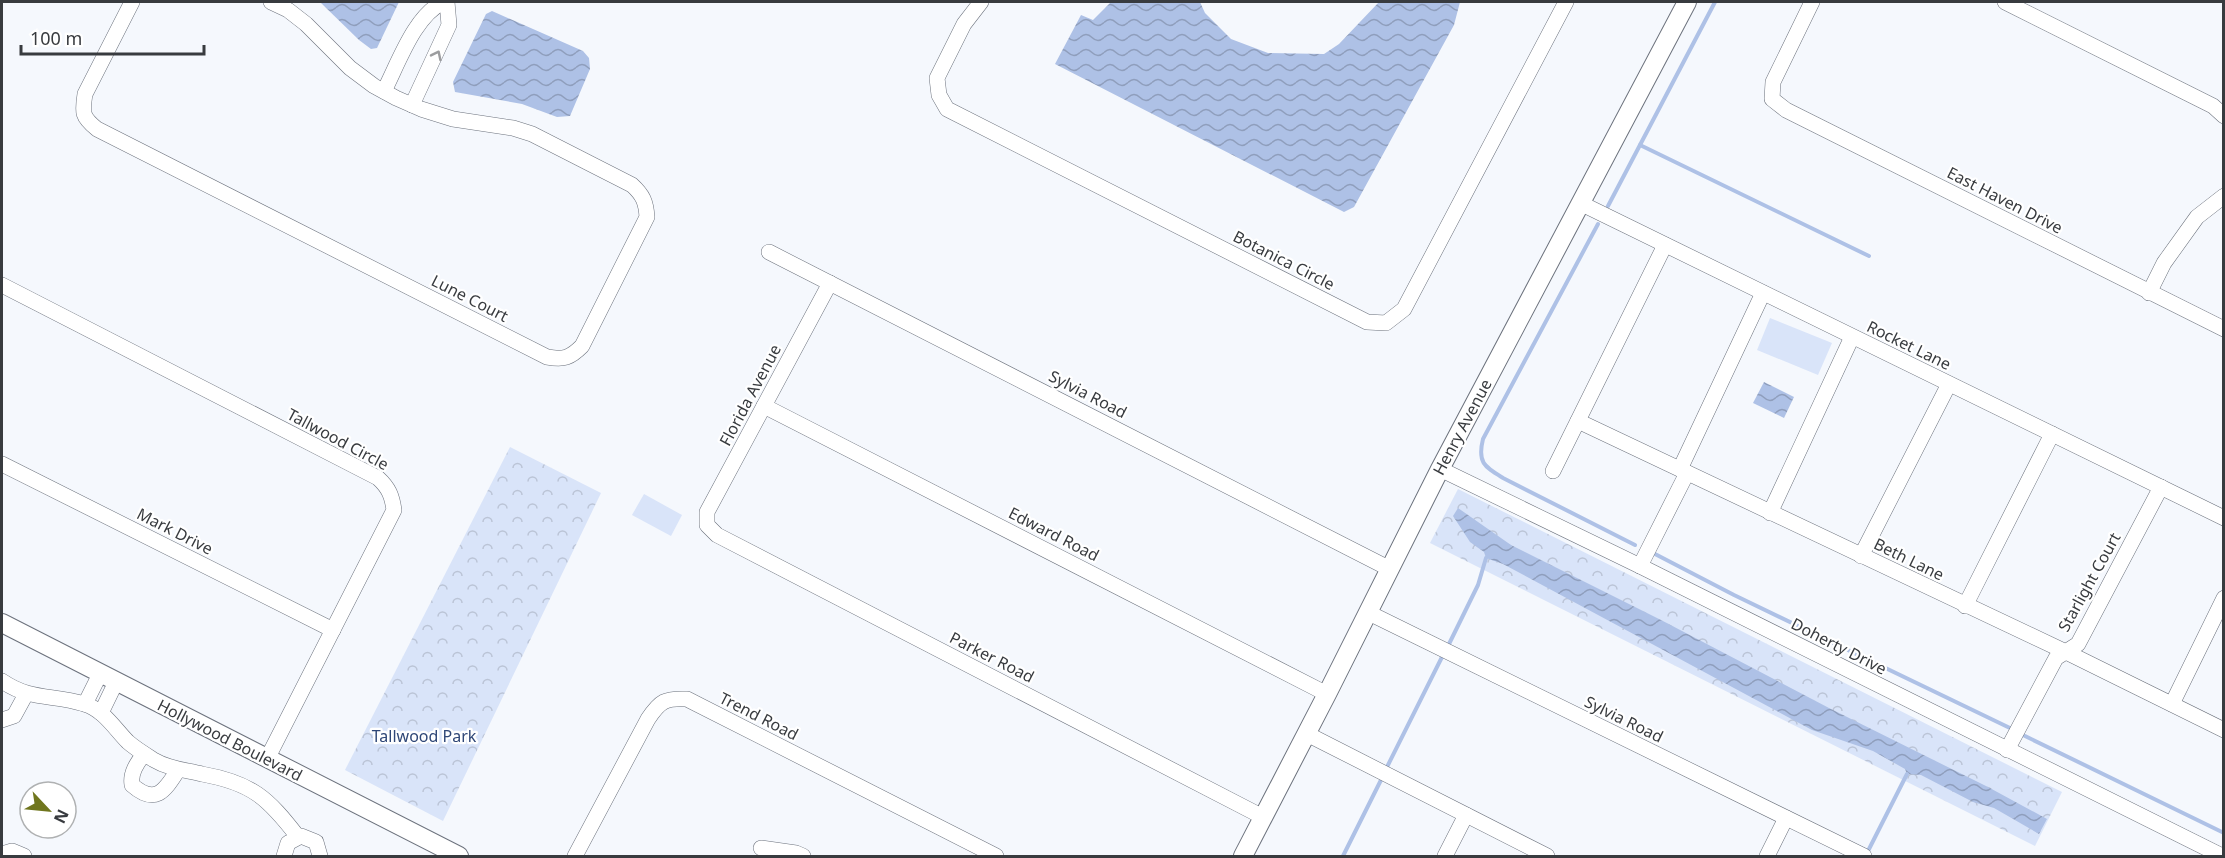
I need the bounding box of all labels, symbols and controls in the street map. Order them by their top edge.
scale bar [21,18,204,56]
text: 100 m [30,26,82,50]
one-way arrow [429,50,441,61]
street label: East Haven Drive [1943,161,2067,239]
street label: Botanica Circle [1230,225,1338,295]
street label: Lune Court [428,269,512,327]
street label: Rocket Lane [1863,315,1955,375]
street label: Florida Avenue [714,340,786,450]
street label: Sylvia Road [1045,365,1131,423]
street label: Henry Avenue [1427,375,1497,479]
street label: Tallwood Circle [283,403,393,475]
street label: Edward Road [1005,502,1103,566]
street label: Mark Drive [133,503,217,559]
street label: Starlight Court [2053,528,2125,635]
street label: Beth Lane [1870,533,1948,585]
street label: Doherty Drive [1787,612,1891,680]
street label: Parker Road [946,626,1038,688]
street label: Trend Road [716,687,802,745]
street label: Sylvia Road [1581,690,1667,748]
street label: Hollywood Boulevard [154,694,306,786]
park label: Tallwood Park [372,725,477,747]
north arrow [18,780,78,840]
text: N [49,806,74,827]

